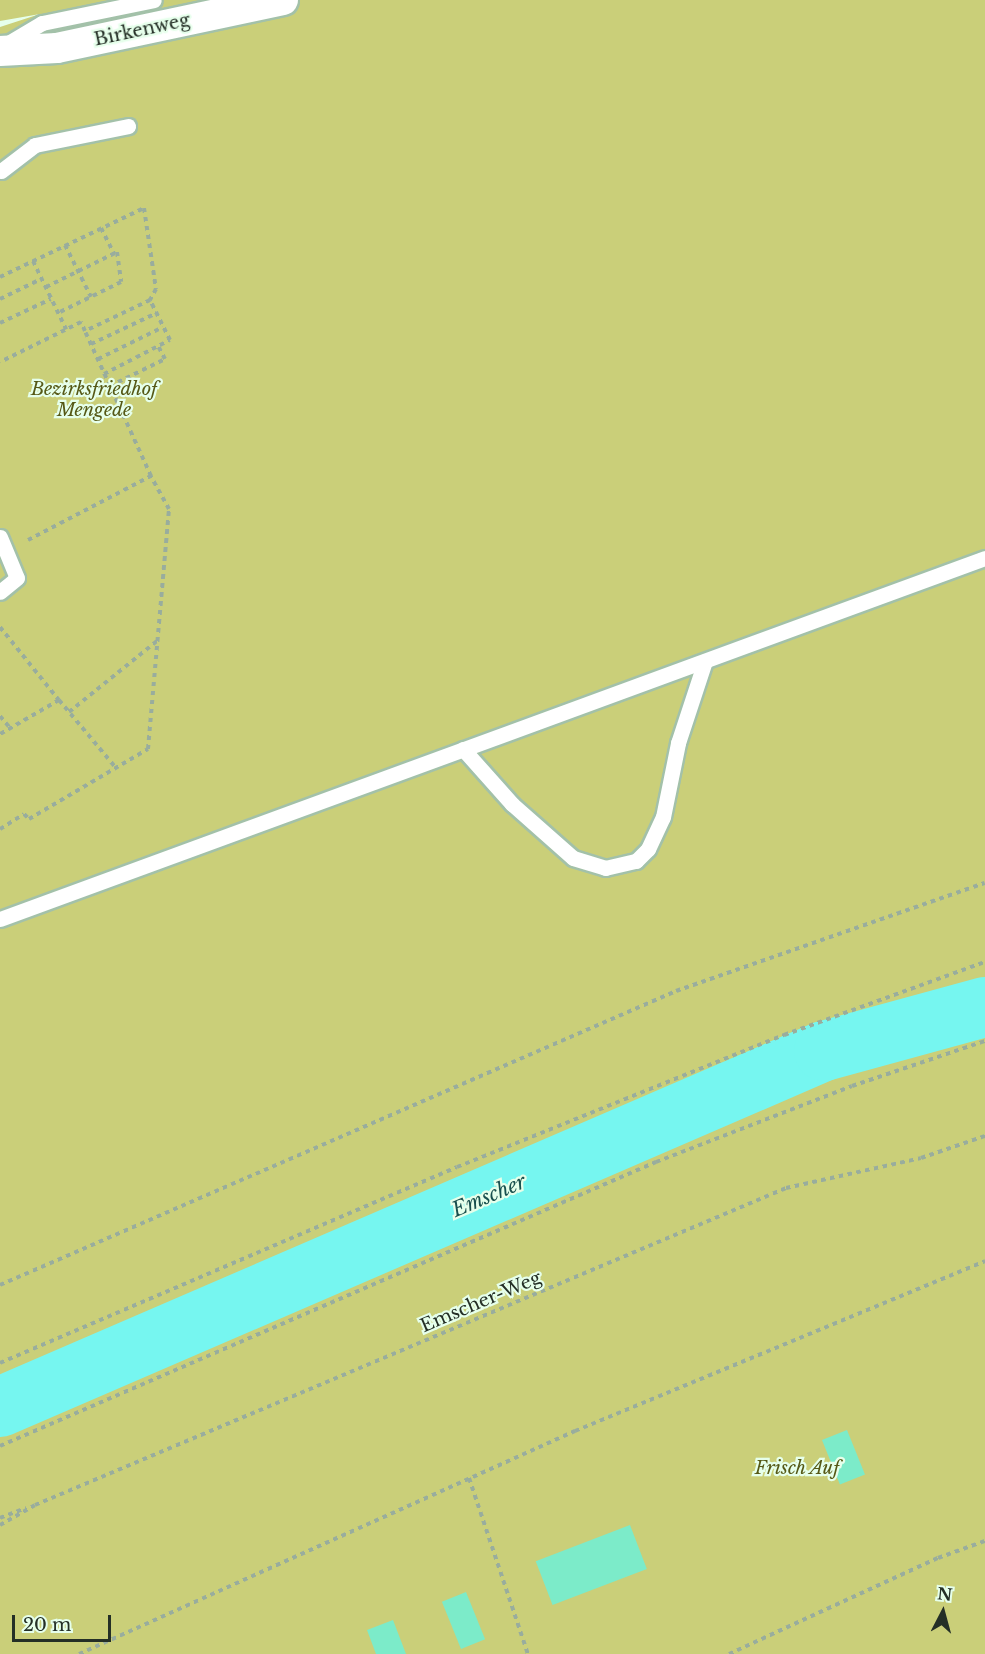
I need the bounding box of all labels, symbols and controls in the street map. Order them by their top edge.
street label: Birkenweg [92,9,192,51]
park label: Bezirksfriedhof Mengede [31,379,157,422]
water label: Emscher [448,1170,530,1222]
street label: Emscher-Weg [417,1267,545,1337]
park label: Frisch Auf [754,1457,840,1479]
north arrow [913,1582,973,1642]
text: N [936,1583,953,1605]
scale bar [15,1603,114,1641]
text: 20 m [23,1614,71,1636]

